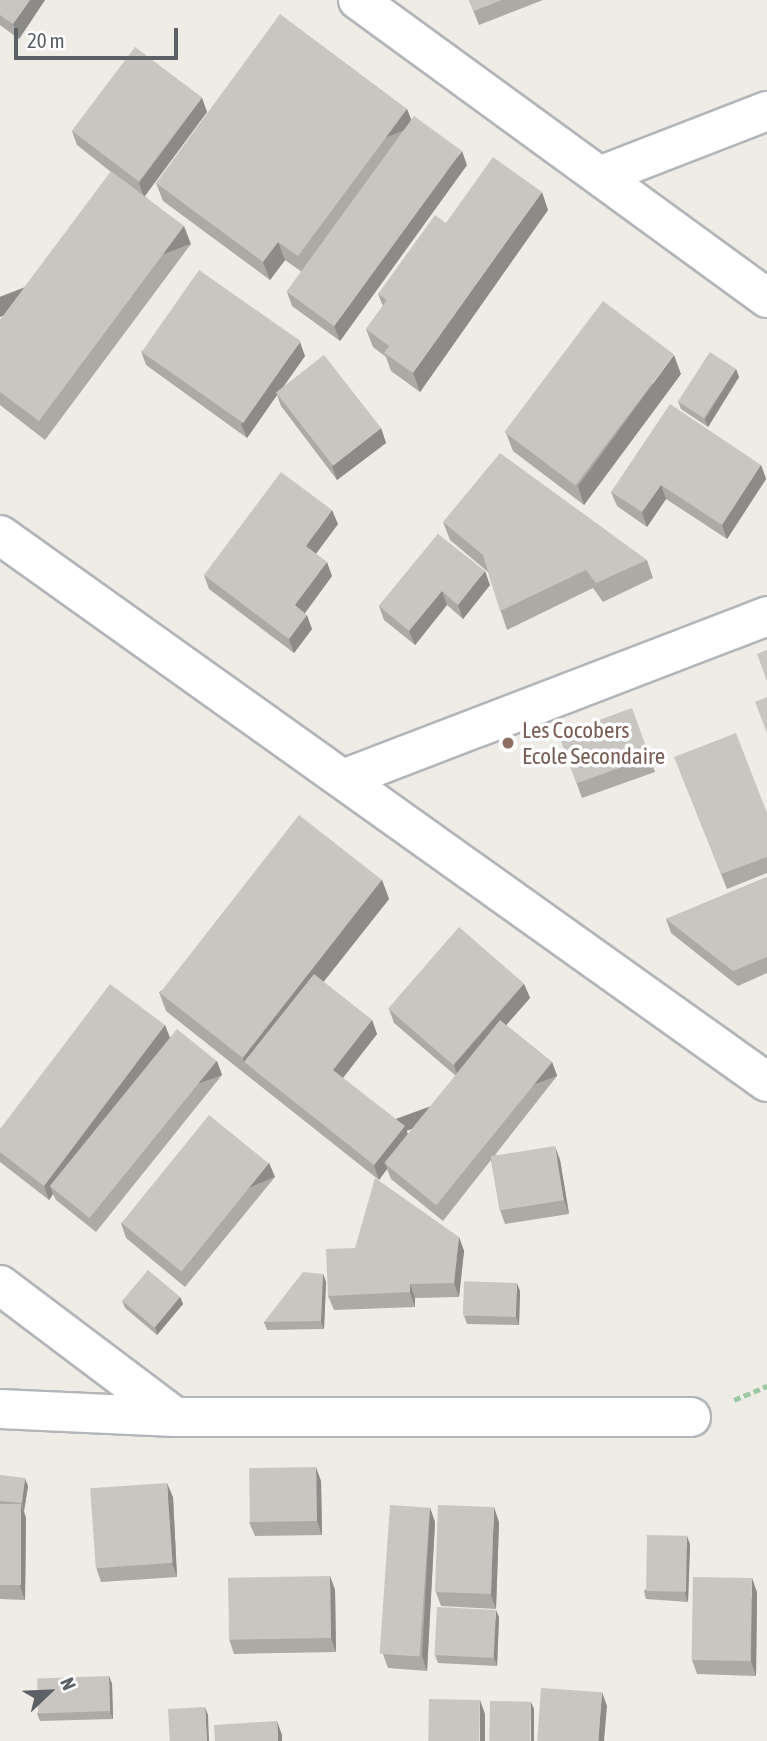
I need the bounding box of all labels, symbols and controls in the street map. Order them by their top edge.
scale bar [18,14,182,58]
text: 20 m [27,28,65,52]
place label: Les Cocobers Ecole Secondaire [522,716,665,770]
marker: Les Cocobers Ecole Secondaire [500,735,516,751]
north arrow [14,1657,84,1727]
text: N [56,1674,81,1693]

